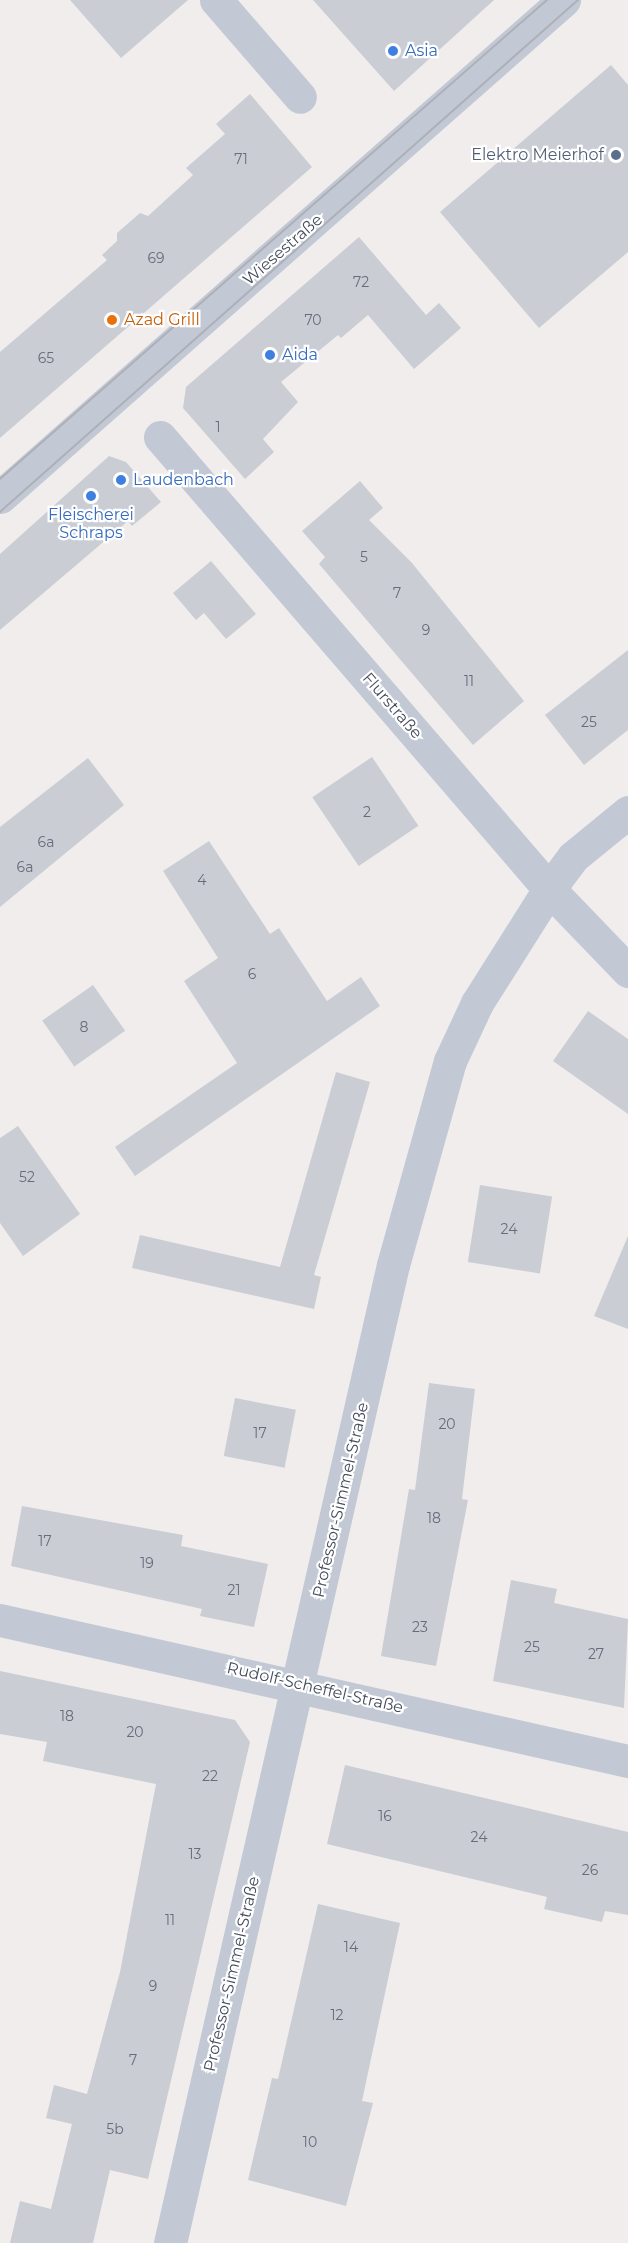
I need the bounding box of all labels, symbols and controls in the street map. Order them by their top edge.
place label: Asia [405,41,438,61]
marker: Asia [386,44,400,58]
place label: Elektro Meierhof [471,145,604,165]
marker: Elektro Meierhof [609,148,623,162]
house number: 71 [234,151,248,167]
street label: Wiesestraße [239,210,327,290]
house number: 69 [147,250,165,266]
house number: 72 [353,274,369,290]
place label: Azad Grill [124,310,200,330]
house number: 70 [304,312,322,328]
marker: Azad Grill [105,313,119,327]
place label: Aida [282,345,318,365]
marker: Aida [263,348,277,362]
house number: 65 [38,350,54,366]
house number: 1 [215,419,221,435]
place label: Laudenbach [133,470,234,490]
marker: Laudenbach [114,473,128,487]
marker: Fleischerei Schraps [84,489,98,503]
place label: Fleischerei Schraps [48,505,134,543]
house number: 5 [360,549,368,565]
house number: 7 [393,585,401,601]
house number: 9 [422,622,430,638]
street label: Flurstraße [358,669,426,743]
house number: 11 [464,673,474,689]
house number: 25 [581,714,597,730]
house number: 2 [363,804,371,820]
house number: 6a [38,834,54,850]
house number: 6a [17,859,33,875]
house number: 4 [197,872,207,888]
house number: 6 [248,966,256,982]
house number: 8 [80,1019,88,1035]
house number: 52 [19,1169,35,1185]
house number: 24 [501,1221,517,1237]
street label: Professor-Simmel-Straße [309,1400,373,1600]
house number: 20 [438,1416,456,1432]
house number: 17 [253,1425,267,1441]
house number: 18 [427,1510,441,1526]
house number: 17 [38,1533,52,1549]
house number: 19 [140,1555,154,1571]
house number: 21 [227,1582,241,1598]
house number: 23 [412,1619,428,1635]
house number: 25 [524,1639,540,1655]
house number: 27 [588,1646,604,1662]
street label: Rudolf-Scheffel-Straße [225,1658,405,1718]
house number: 18 [60,1708,74,1724]
house number: 20 [126,1724,144,1740]
house number: 22 [202,1768,218,1784]
house number: 16 [378,1808,392,1824]
house number: 24 [471,1829,487,1845]
house number: 13 [189,1846,201,1862]
house number: 26 [582,1862,598,1878]
street label: Professor-Simmel-Straße [200,1874,264,2074]
house number: 11 [165,1912,175,1928]
house number: 14 [344,1939,358,1955]
house number: 9 [149,1978,157,1994]
house number: 12 [330,2007,344,2023]
house number: 7 [129,2052,137,2068]
house number: 5b [106,2121,124,2137]
house number: 10 [303,2134,317,2150]

